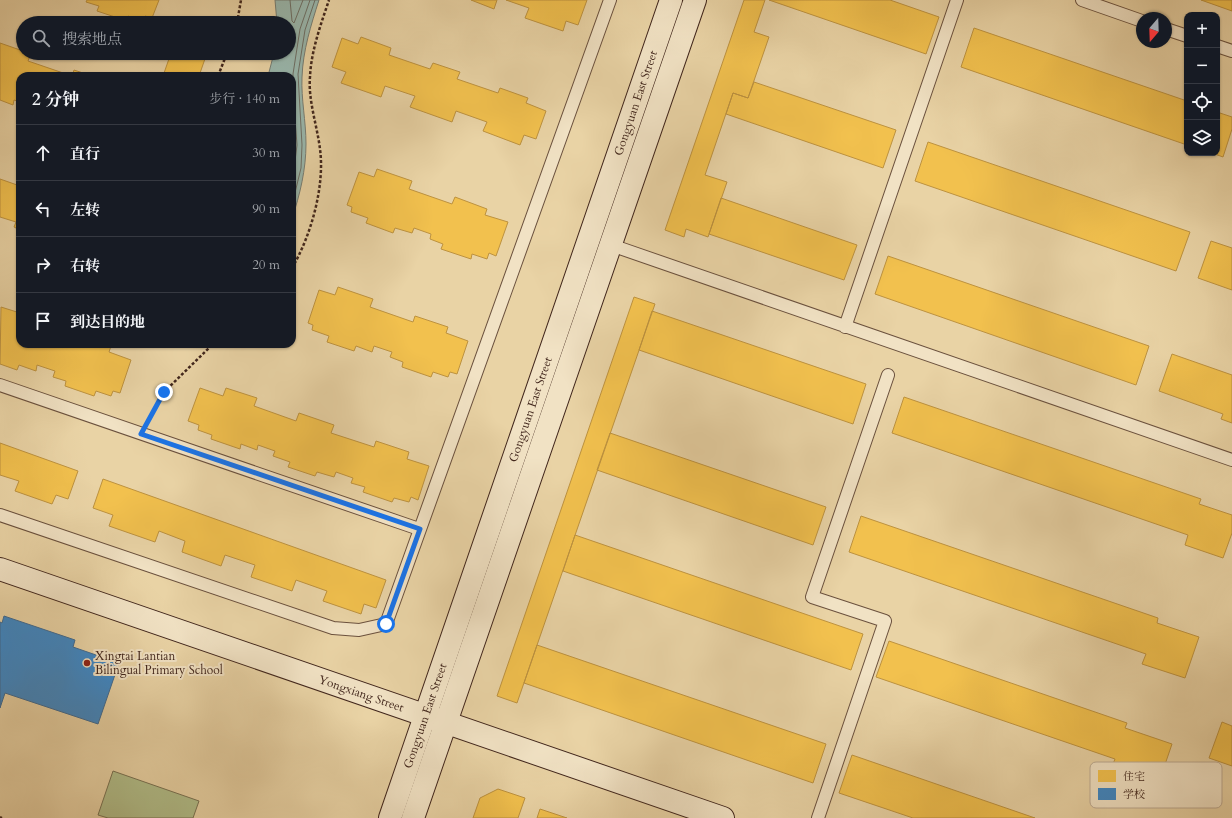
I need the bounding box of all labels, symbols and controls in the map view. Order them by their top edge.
north arrow [1136,12,1172,48]
map controls [1184,12,1220,156]
button: + [1184,12,1220,48]
search box [16,16,296,60]
icon: search [30,27,52,49]
text: 搜索地点 [62,29,122,49]
street label: Gongyuan East Street [610,48,661,158]
button: − [1184,48,1220,84]
button: locate [1184,84,1220,120]
text: 2 分钟 [32,88,79,111]
text: 步行 · 140 m [209,90,280,108]
button: layers [1184,120,1220,156]
icon: ahead [32,142,54,164]
text: 直行 [70,144,100,164]
text: 30 m [252,144,280,162]
icon: left [32,198,54,220]
text: 左转 [70,200,100,220]
text: 90 m [252,200,280,218]
icon: right [32,254,54,276]
text: 右转 [70,256,100,276]
text: 20 m [252,256,280,274]
icon: arrive [32,310,54,332]
text: 到达目的地 [70,312,145,332]
street label: Gongyuan East Street [505,354,556,464]
route end [155,383,173,401]
route start [377,615,395,633]
place label: Xingtai Lantian Bilingual Primary School [95,648,223,678]
marker: Xingtai Lantian Bilingual Primary School [82,658,92,668]
street label: Gongyuan East Street [400,661,451,771]
street label: Yongxiang Street [316,671,406,716]
legend [1090,762,1222,808]
text: 住宅 [1123,769,1145,784]
text: 学校 [1123,787,1145,802]

